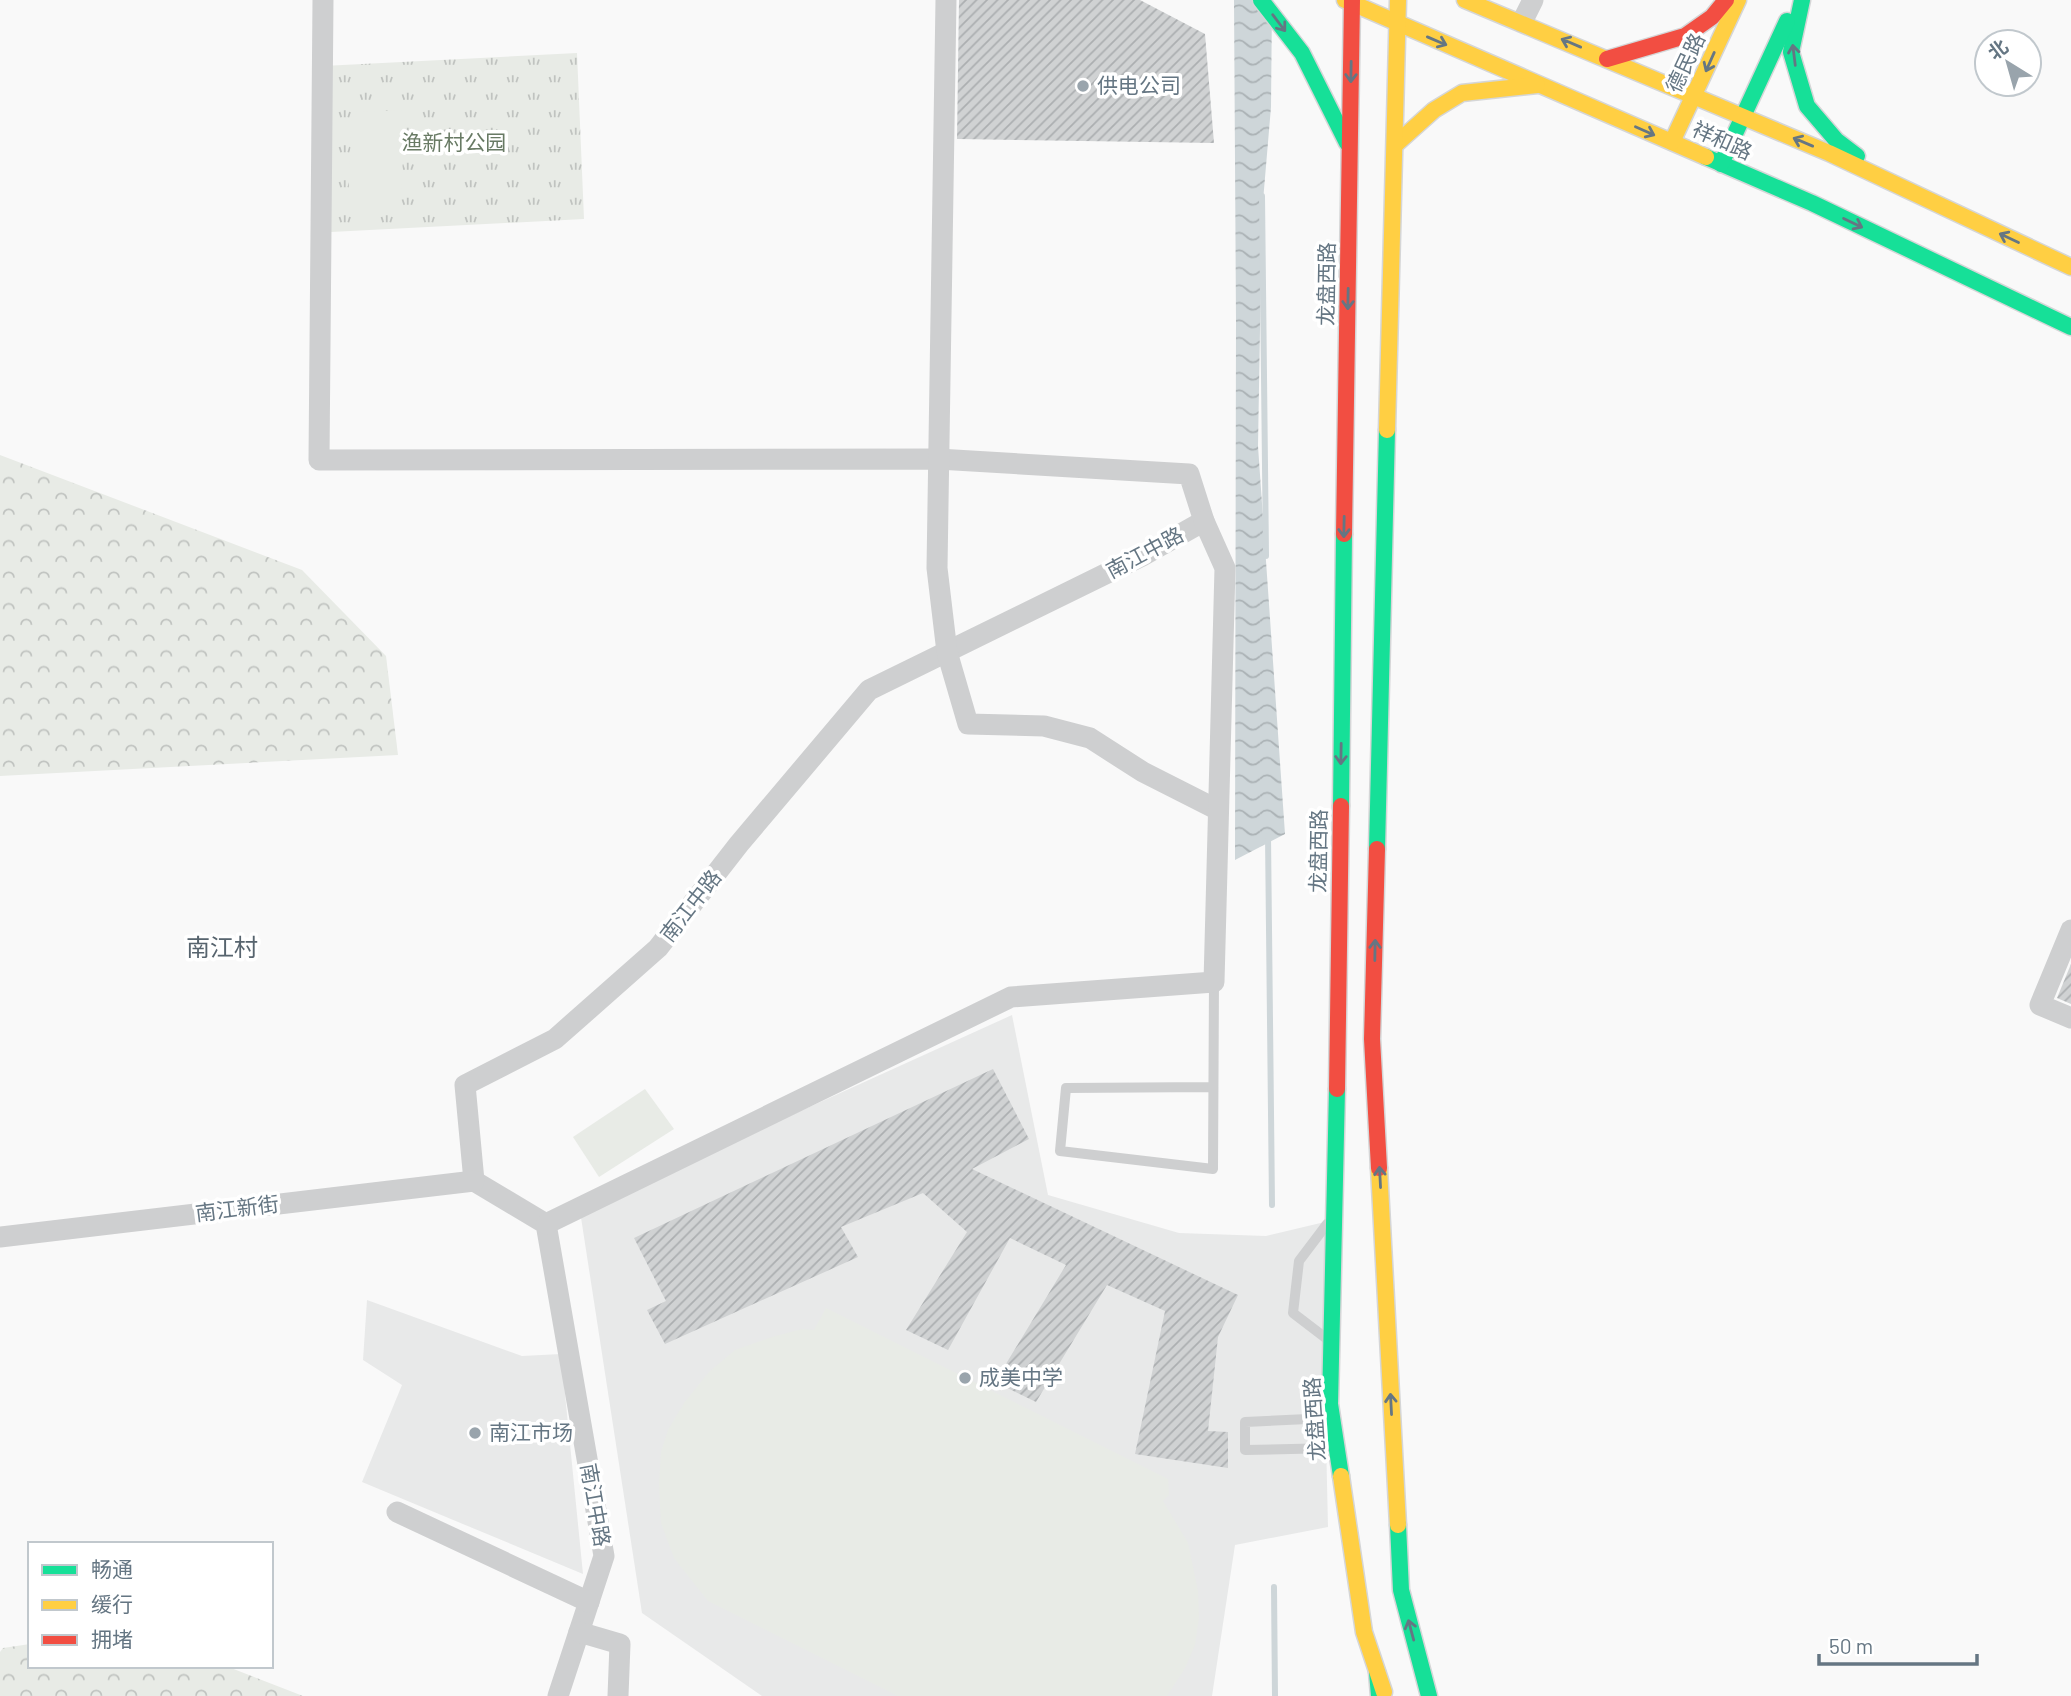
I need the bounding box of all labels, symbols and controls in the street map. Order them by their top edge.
one-way arrow [1272,14,1287,32]
north arrow [1973,28,2043,98]
street label: 德民路 [1660,29,1709,96]
text: 北 [1983,34,2012,64]
one-way arrow [1425,35,1447,48]
one-way arrow [1561,36,1583,49]
one-way arrow [1788,44,1801,67]
one-way arrow [1703,51,1716,72]
one-way arrow [1345,60,1358,83]
place label: 供电公司 [1097,72,1181,97]
marker: 供电公司 [1075,78,1091,94]
street label: 祥和路 [1689,115,1756,164]
one-way arrow [1634,125,1656,138]
park label: 渔新村公园 [402,129,507,154]
one-way arrow [1793,135,1814,148]
one-way arrow [1842,217,1863,230]
one-way arrow [1999,231,2020,245]
street label: 龙盘西路 [1312,242,1339,326]
one-way arrow [1341,287,1355,310]
one-way arrow [1338,515,1351,538]
street label: 南江中路 [1101,521,1187,582]
one-way arrow [1334,742,1348,765]
street label: 龙盘西路 [1304,809,1331,893]
street label: 南江中路 [654,864,726,946]
district label: 南江村 [186,932,258,961]
one-way arrow [1368,938,1381,961]
one-way arrow [1373,1166,1386,1189]
street label: 南江新街 [194,1190,280,1225]
place label: 成美中学 [979,1364,1063,1389]
marker: 成美中学 [957,1370,973,1386]
street label: 龙盘西路 [1298,1376,1329,1462]
one-way arrow [1385,1393,1398,1416]
place label: 南江市场 [489,1419,573,1444]
marker: 南江市场 [467,1425,483,1441]
street label: 南江中路 [577,1461,616,1548]
legend [28,1542,273,1668]
text: 畅通 [91,1556,133,1581]
text: 缓行 [91,1591,133,1616]
one-way arrow [1404,1619,1417,1642]
scale bar [1819,1622,1976,1666]
text: 拥堵 [91,1626,133,1651]
text: 50 m [1829,1633,1873,1658]

